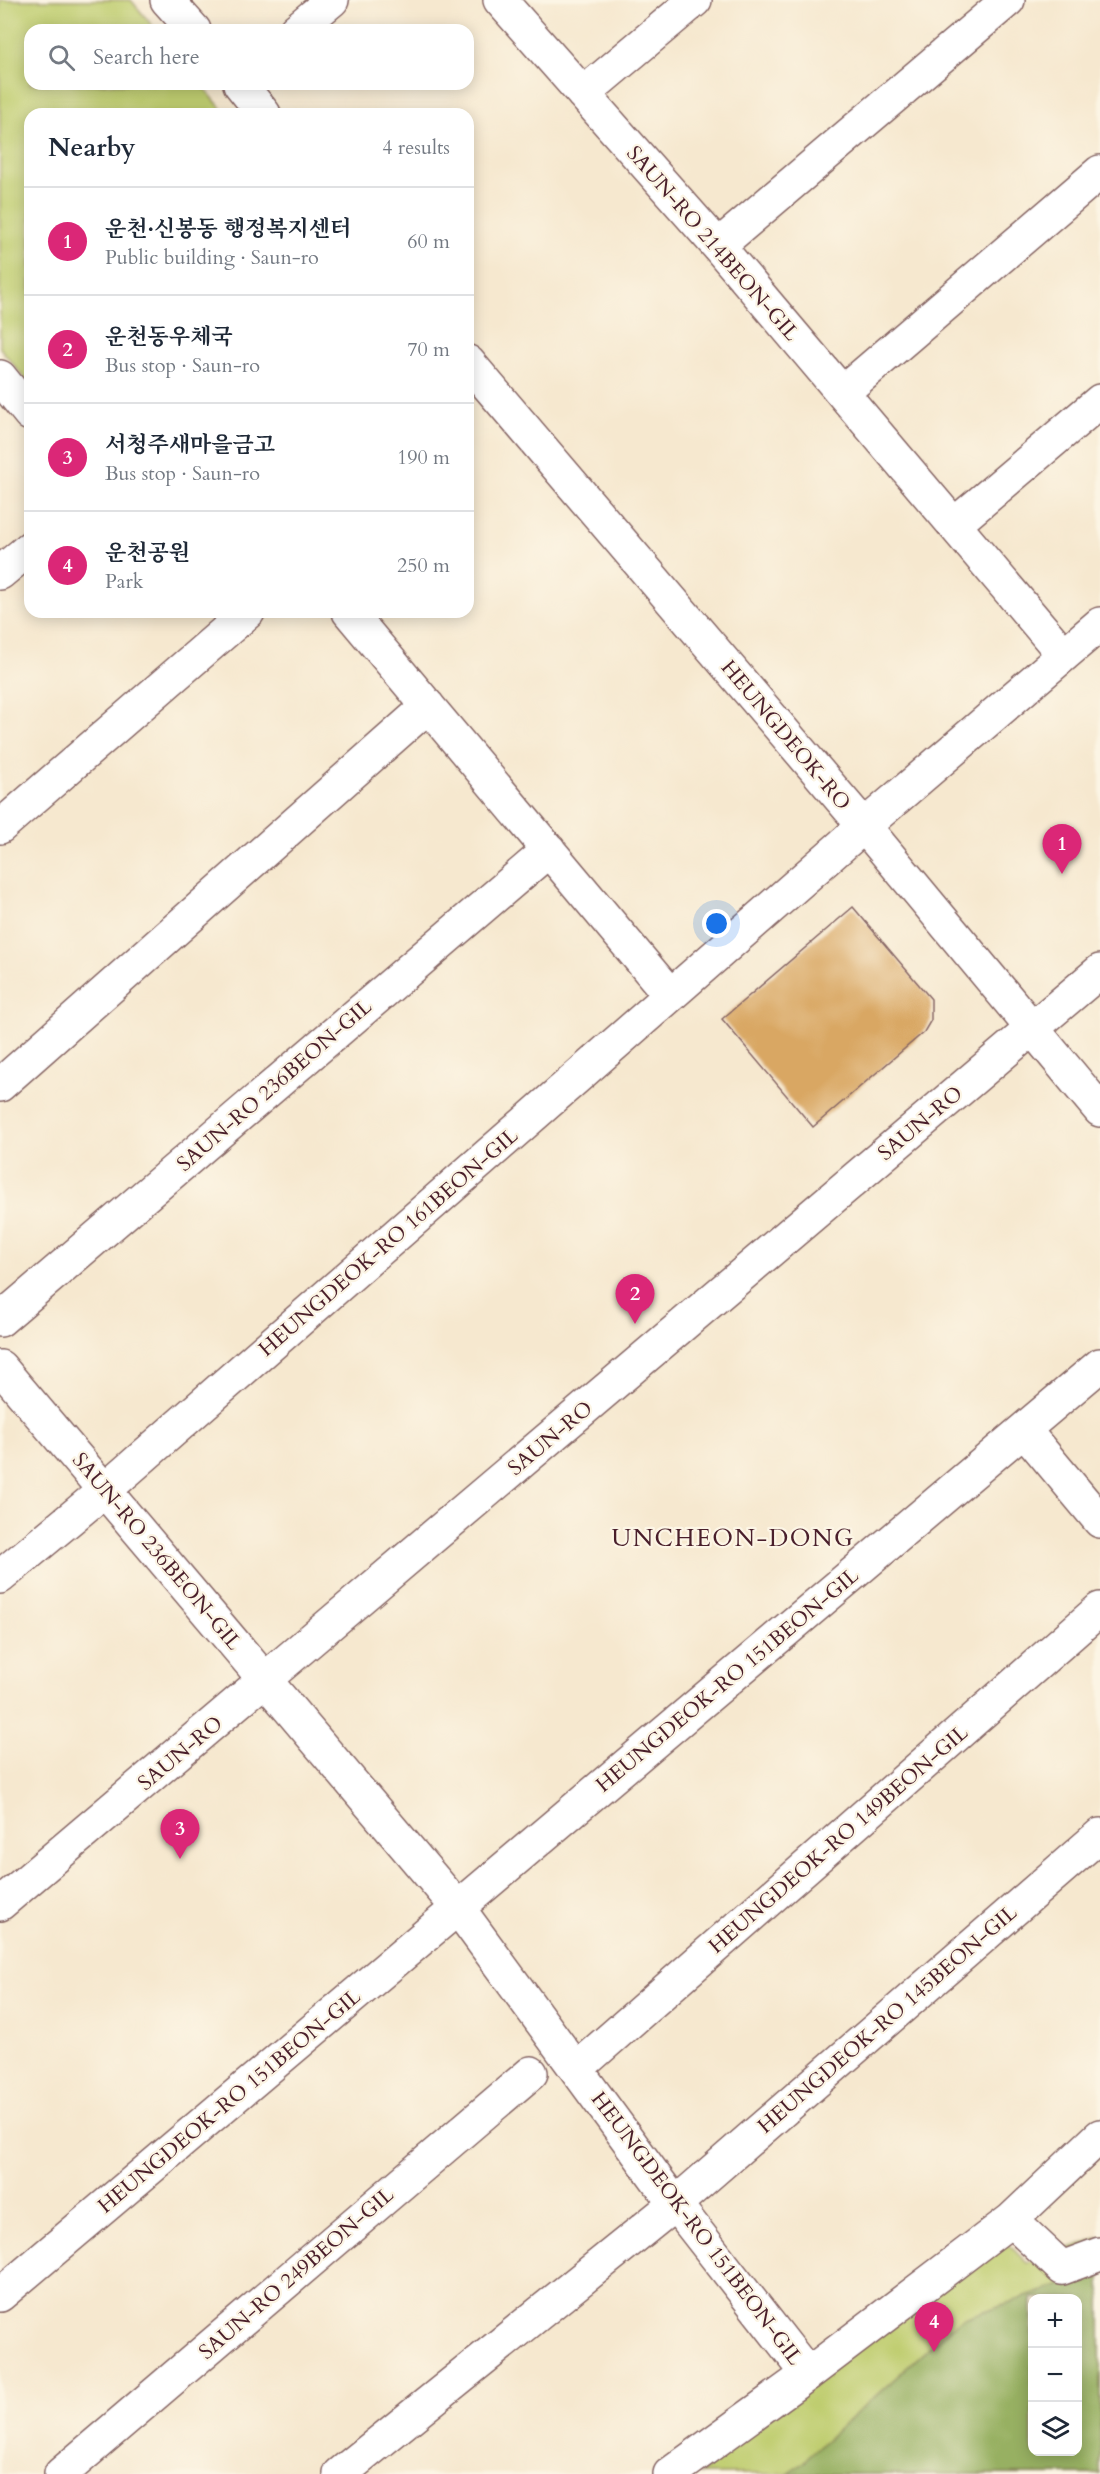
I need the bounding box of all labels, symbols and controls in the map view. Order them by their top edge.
search box [24,24,474,90]
icon: search [45,41,78,74]
text: Search here [93,42,200,72]
text: Nearby [48,130,136,165]
text: 4 results [382,134,450,161]
street label: SAUN-RO 214BEON-GIL [620,140,806,347]
text: 운천·신봉동 행정복지센터 [105,214,351,244]
text: 1 [62,228,73,255]
text: 60 m [407,228,450,255]
text: Public building · Saun-ro [105,244,319,271]
text: 운천동우체국 [105,322,233,352]
text: 2 [62,336,73,363]
text: 70 m [407,336,450,363]
text: Bus stop · Saun-ro [105,352,260,379]
text: 서청주새마을금고 [105,430,275,460]
text: 3 [62,444,73,471]
text: 190 m [397,444,450,471]
text: Bus stop · Saun-ro [105,460,260,487]
text: 운천공원 [105,538,190,568]
text: 4 [62,552,73,579]
text: 250 m [397,552,450,579]
text: Park [105,568,143,595]
street label: HEUNGDEOK-RO [714,654,857,817]
pin: 1 [1042,824,1082,874]
your location [702,909,731,938]
street label: SAUN-RO 236BEON-GIL [171,992,378,1178]
street label: SAUN-RO [872,1079,969,1167]
street label: HEUNGDEOK-RO 161BEON-GIL [252,1121,525,1363]
pin: 2 [616,1274,654,1324]
street label: SAUN-RO [502,1394,599,1482]
street label: SAUN-RO 236BEON-GIL [65,1446,248,1656]
district label: UNCHEON-DONG [612,1522,854,1555]
street label: HEUNGDEOK-RO 151BEON-GIL [590,1561,865,1799]
street label: SAUN-RO [132,1709,229,1797]
street label: HEUNGDEOK-RO 149BEON-GIL [702,1718,975,1960]
pin: 3 [160,1810,200,1859]
street label: HEUNGDEOK-RO 145BEON-GIL [751,1898,1024,2140]
street label: HEUNGDEOK-RO 151BEON-GIL [92,1982,367,2220]
street label: HEUNGDEOK-RO 151BEON-GIL [584,2086,809,2371]
street label: SAUN-RO 249BEON-GIL [193,2180,400,2366]
map controls [1028,2294,1082,2456]
button: + [1028,2294,1082,2348]
pin: 4 [914,2302,954,2352]
button: − [1028,2348,1082,2402]
button: layers [1028,2402,1082,2456]

